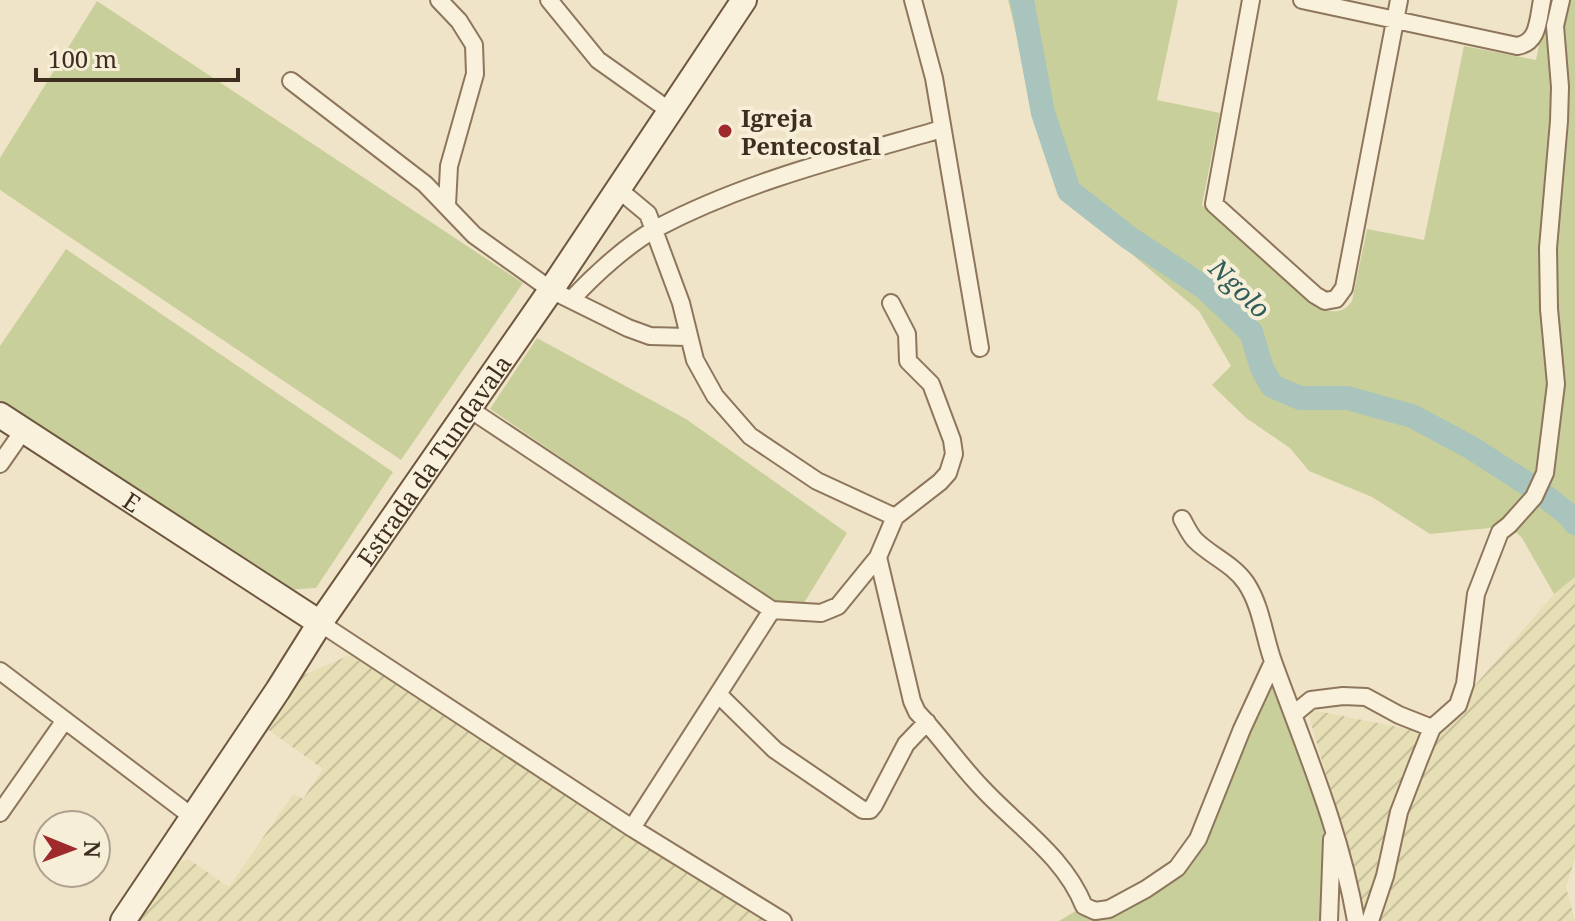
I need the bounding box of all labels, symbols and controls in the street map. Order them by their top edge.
scale bar [36,32,238,82]
text: 100 m [48,42,117,75]
place label: Igreja Pentecostal [741,101,882,162]
marker: Igreja Pentecostal [716,122,734,140]
water label: Ngolo [1201,249,1278,326]
street label: Estrada da Tundavala [349,348,518,572]
street label: E [117,483,148,519]
north arrow [32,809,112,889]
text: N [78,840,108,858]

